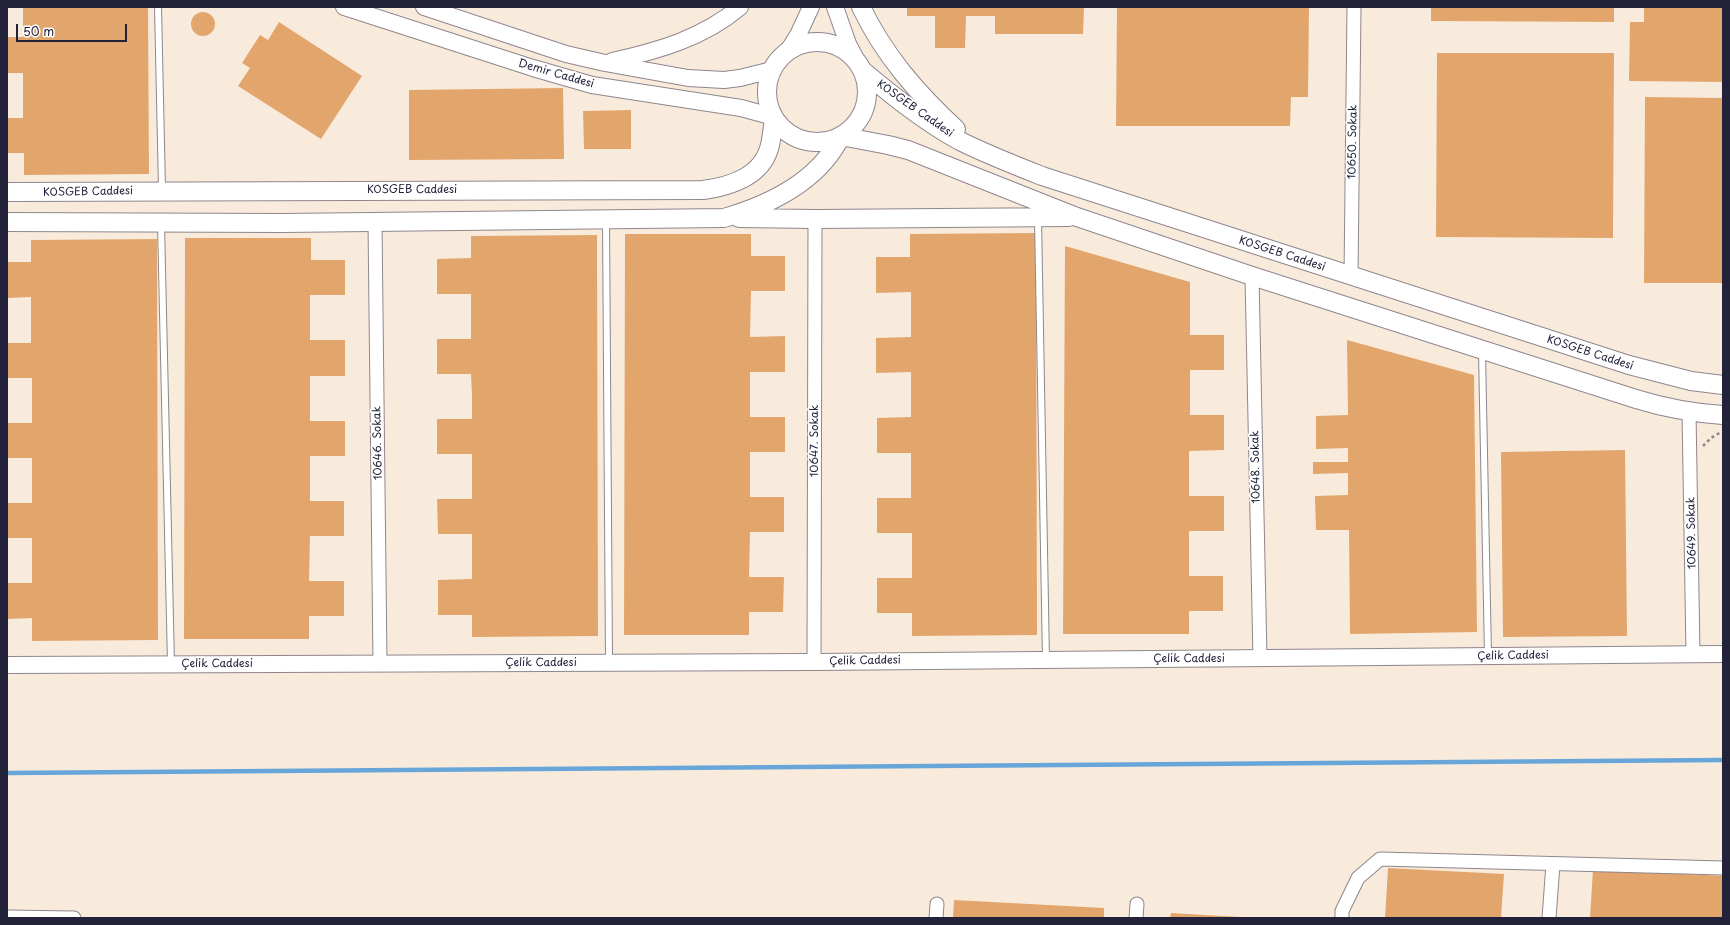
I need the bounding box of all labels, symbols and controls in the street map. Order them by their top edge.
scale bar [18,16,129,42]
text: 50 m [23,22,54,40]
street label: Demir Caddesi [517,57,595,91]
street label: KOSGEB Caddesi [874,78,956,140]
street label: 10650. Sokak [1346,105,1360,179]
street label: KOSGEB Caddesi [367,183,457,197]
street label: KOSGEB Caddesi [43,185,133,199]
street label: KOSGEB Caddesi [1237,234,1327,274]
street label: KOSGEB Caddesi [1545,333,1635,373]
street label: 10647. Sokak [808,405,822,477]
street label: 10646. Sokak [371,406,385,480]
street label: 10648. Sokak [1249,430,1263,504]
street label: 10649. Sokak [1685,497,1699,569]
street label: Çelik Caddesi [1477,649,1549,663]
street label: Çelik Caddesi [1153,652,1225,666]
street label: Çelik Caddesi [829,654,901,668]
street label: Çelik Caddesi [505,656,577,670]
street label: Çelik Caddesi [181,657,253,671]

